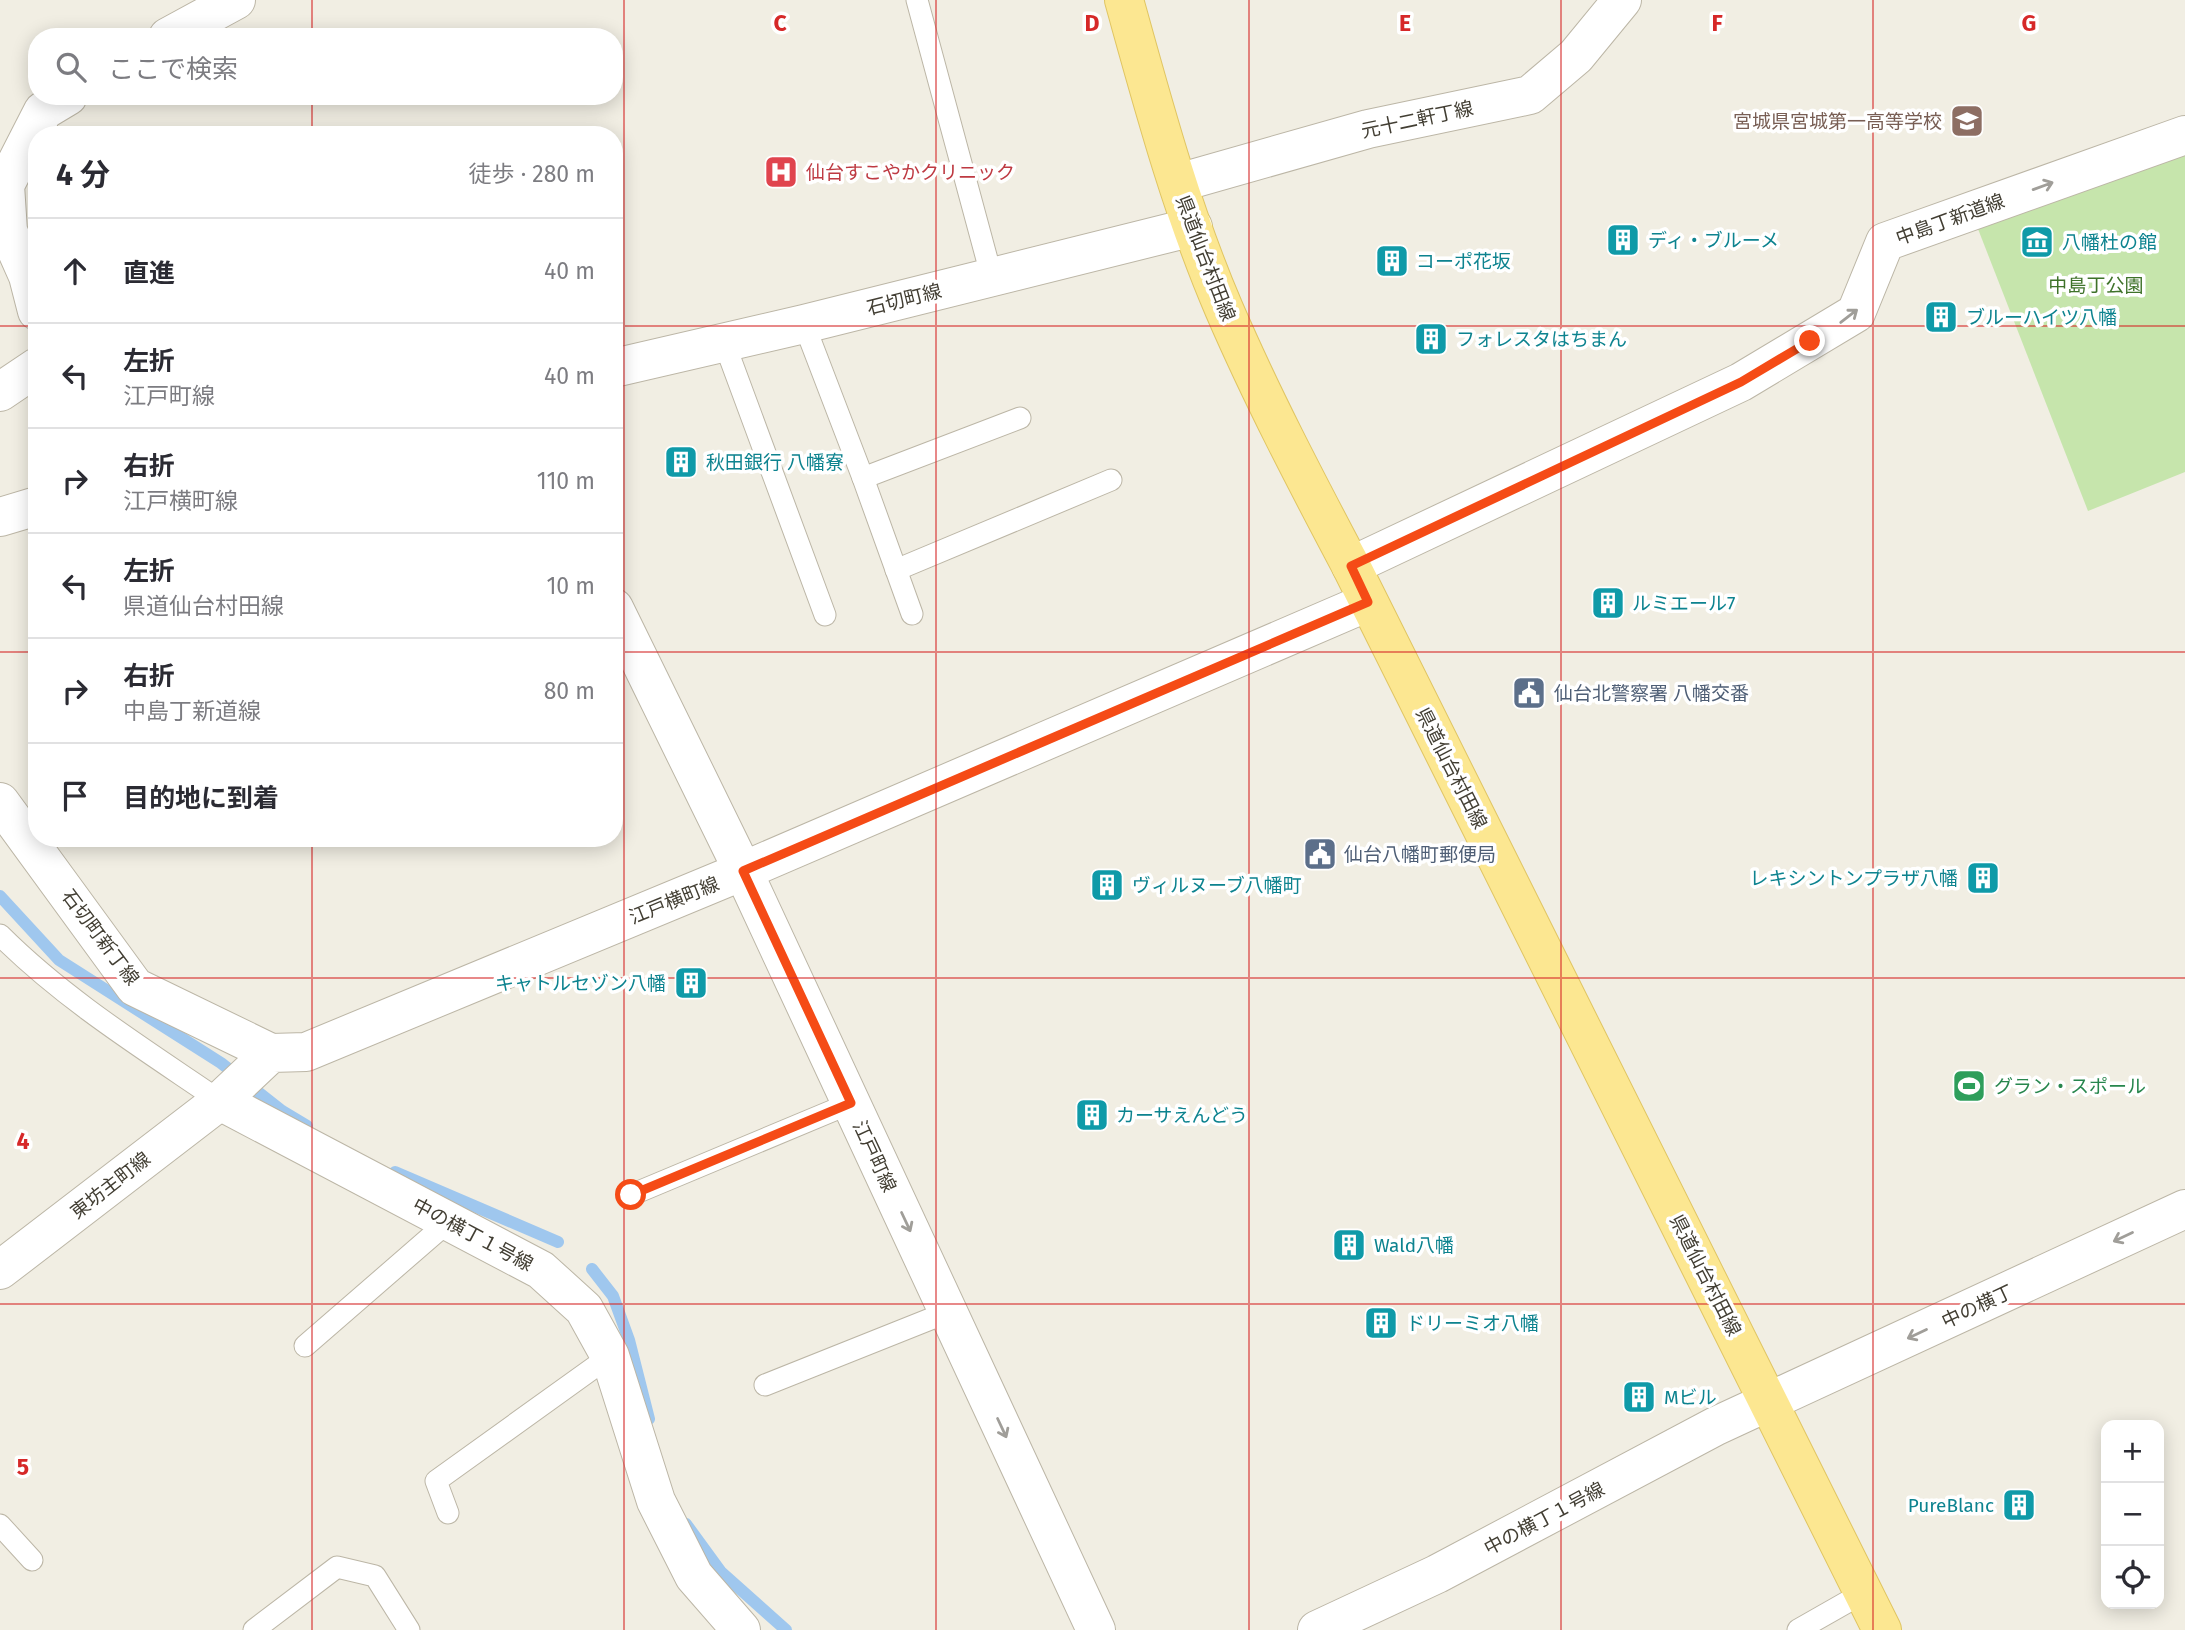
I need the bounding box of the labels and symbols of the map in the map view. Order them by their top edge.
text: C [773,9,787,37]
text: D [1085,9,1100,37]
text: E [1399,9,1411,37]
text: F [1711,9,1723,37]
text: G [2022,9,2036,37]
street label: 元十二軒丁線 [1359,96,1475,143]
school or university icon: 宮城県宮城第一高等学校 [1948,102,1986,140]
place label: 宮城県宮城第一高等学校 [1733,110,1942,133]
hospital icon: 仙台すこやかクリニック [762,153,800,191]
place label: 仙台すこやかクリニック [806,161,1015,184]
one-way arrow [2032,178,2053,191]
street label: 中島丁新道線 [1893,189,2008,250]
street label: 県道仙台村田線 [1171,192,1240,324]
building icon: ディ・ブルーメ [1604,221,1642,259]
museum icon: 八幡杜の館 [2018,223,2056,261]
place label: ディ・ブルーメ [1648,229,1779,252]
place label: 八幡杜の館 [2062,231,2157,254]
building icon: コーポ花坂 [1373,242,1411,280]
place label: コーポ花坂 [1416,250,1511,273]
park label: 中島丁公園 [2048,274,2144,297]
street label: 石切町線 [864,279,944,320]
building icon: ブルーハイツ八幡 [1922,298,1960,336]
place label: ブルーハイツ八幡 [1966,306,2117,329]
one-way arrow [1839,309,1858,324]
building icon: フォレスタはちまん [1412,320,1450,358]
route end [1794,325,1825,356]
place label: フォレスタはちまん [1456,328,1627,351]
building icon: 秋田銀行 八幡寮 [662,443,700,481]
place label: 秋田銀行 八幡寮 [706,451,844,474]
building icon: ルミエール7 [1589,584,1627,622]
place label: ルミエール7 [1632,592,1735,615]
public building icon: 仙台北警察署 八幡交番 [1510,674,1548,712]
place label: 仙台北警察署 八幡交番 [1554,682,1749,705]
street label: 県道仙台村田線 [1411,704,1492,833]
public building icon: 仙台八幡町郵便局 [1301,835,1339,873]
place label: 仙台八幡町郵便局 [1344,843,1496,866]
building icon: レキシントンプラザ八幡 [1964,859,2002,897]
building icon: ヴィルヌーブ八幡町 [1088,866,1126,904]
place label: レキシントンプラザ八幡 [1750,867,1958,890]
street label: 江戸横町線 [626,872,723,929]
place label: ヴィルヌーブ八幡町 [1132,874,1302,897]
street label: 石切町新丁線 [57,885,144,990]
building icon: キャトルセゾン八幡 [672,964,710,1002]
place label: キャトルセゾン八幡 [495,972,666,995]
sports icon: グラン・スポール [1950,1067,1988,1105]
place label: グラン・スポール [1994,1075,2146,1098]
building icon: カーサえんどう [1073,1096,1111,1134]
place label: カーサえんどう [1116,1104,1248,1127]
street label: 江戸町線 [848,1117,901,1196]
text: 4 [17,1127,30,1155]
street label: 東坊主町線 [66,1147,155,1224]
route start [615,1179,646,1210]
street label: 中の横丁１号線 [409,1193,537,1276]
one-way arrow [900,1211,913,1232]
street label: 県道仙台村田線 [1665,1211,1746,1340]
building icon: Wald八幡 [1330,1226,1368,1264]
one-way arrow [2113,1231,2134,1245]
place label: Wald八幡 [1374,1234,1454,1257]
street label: 中の横丁 [1938,1280,2017,1333]
building icon: ドリーミオ八幡 [1362,1304,1400,1342]
place label: ドリーミオ八幡 [1406,1312,1539,1335]
one-way arrow [1907,1327,1928,1341]
building icon: Mビル [1620,1378,1658,1416]
place label: Mビル [1664,1386,1717,1409]
one-way arrow [996,1417,1009,1438]
text: 5 [17,1453,29,1481]
street label: 中の横丁１号線 [1480,1477,1608,1560]
building icon: PureBlanc [2000,1486,2038,1524]
place label: PureBlanc [1908,1494,1994,1517]

